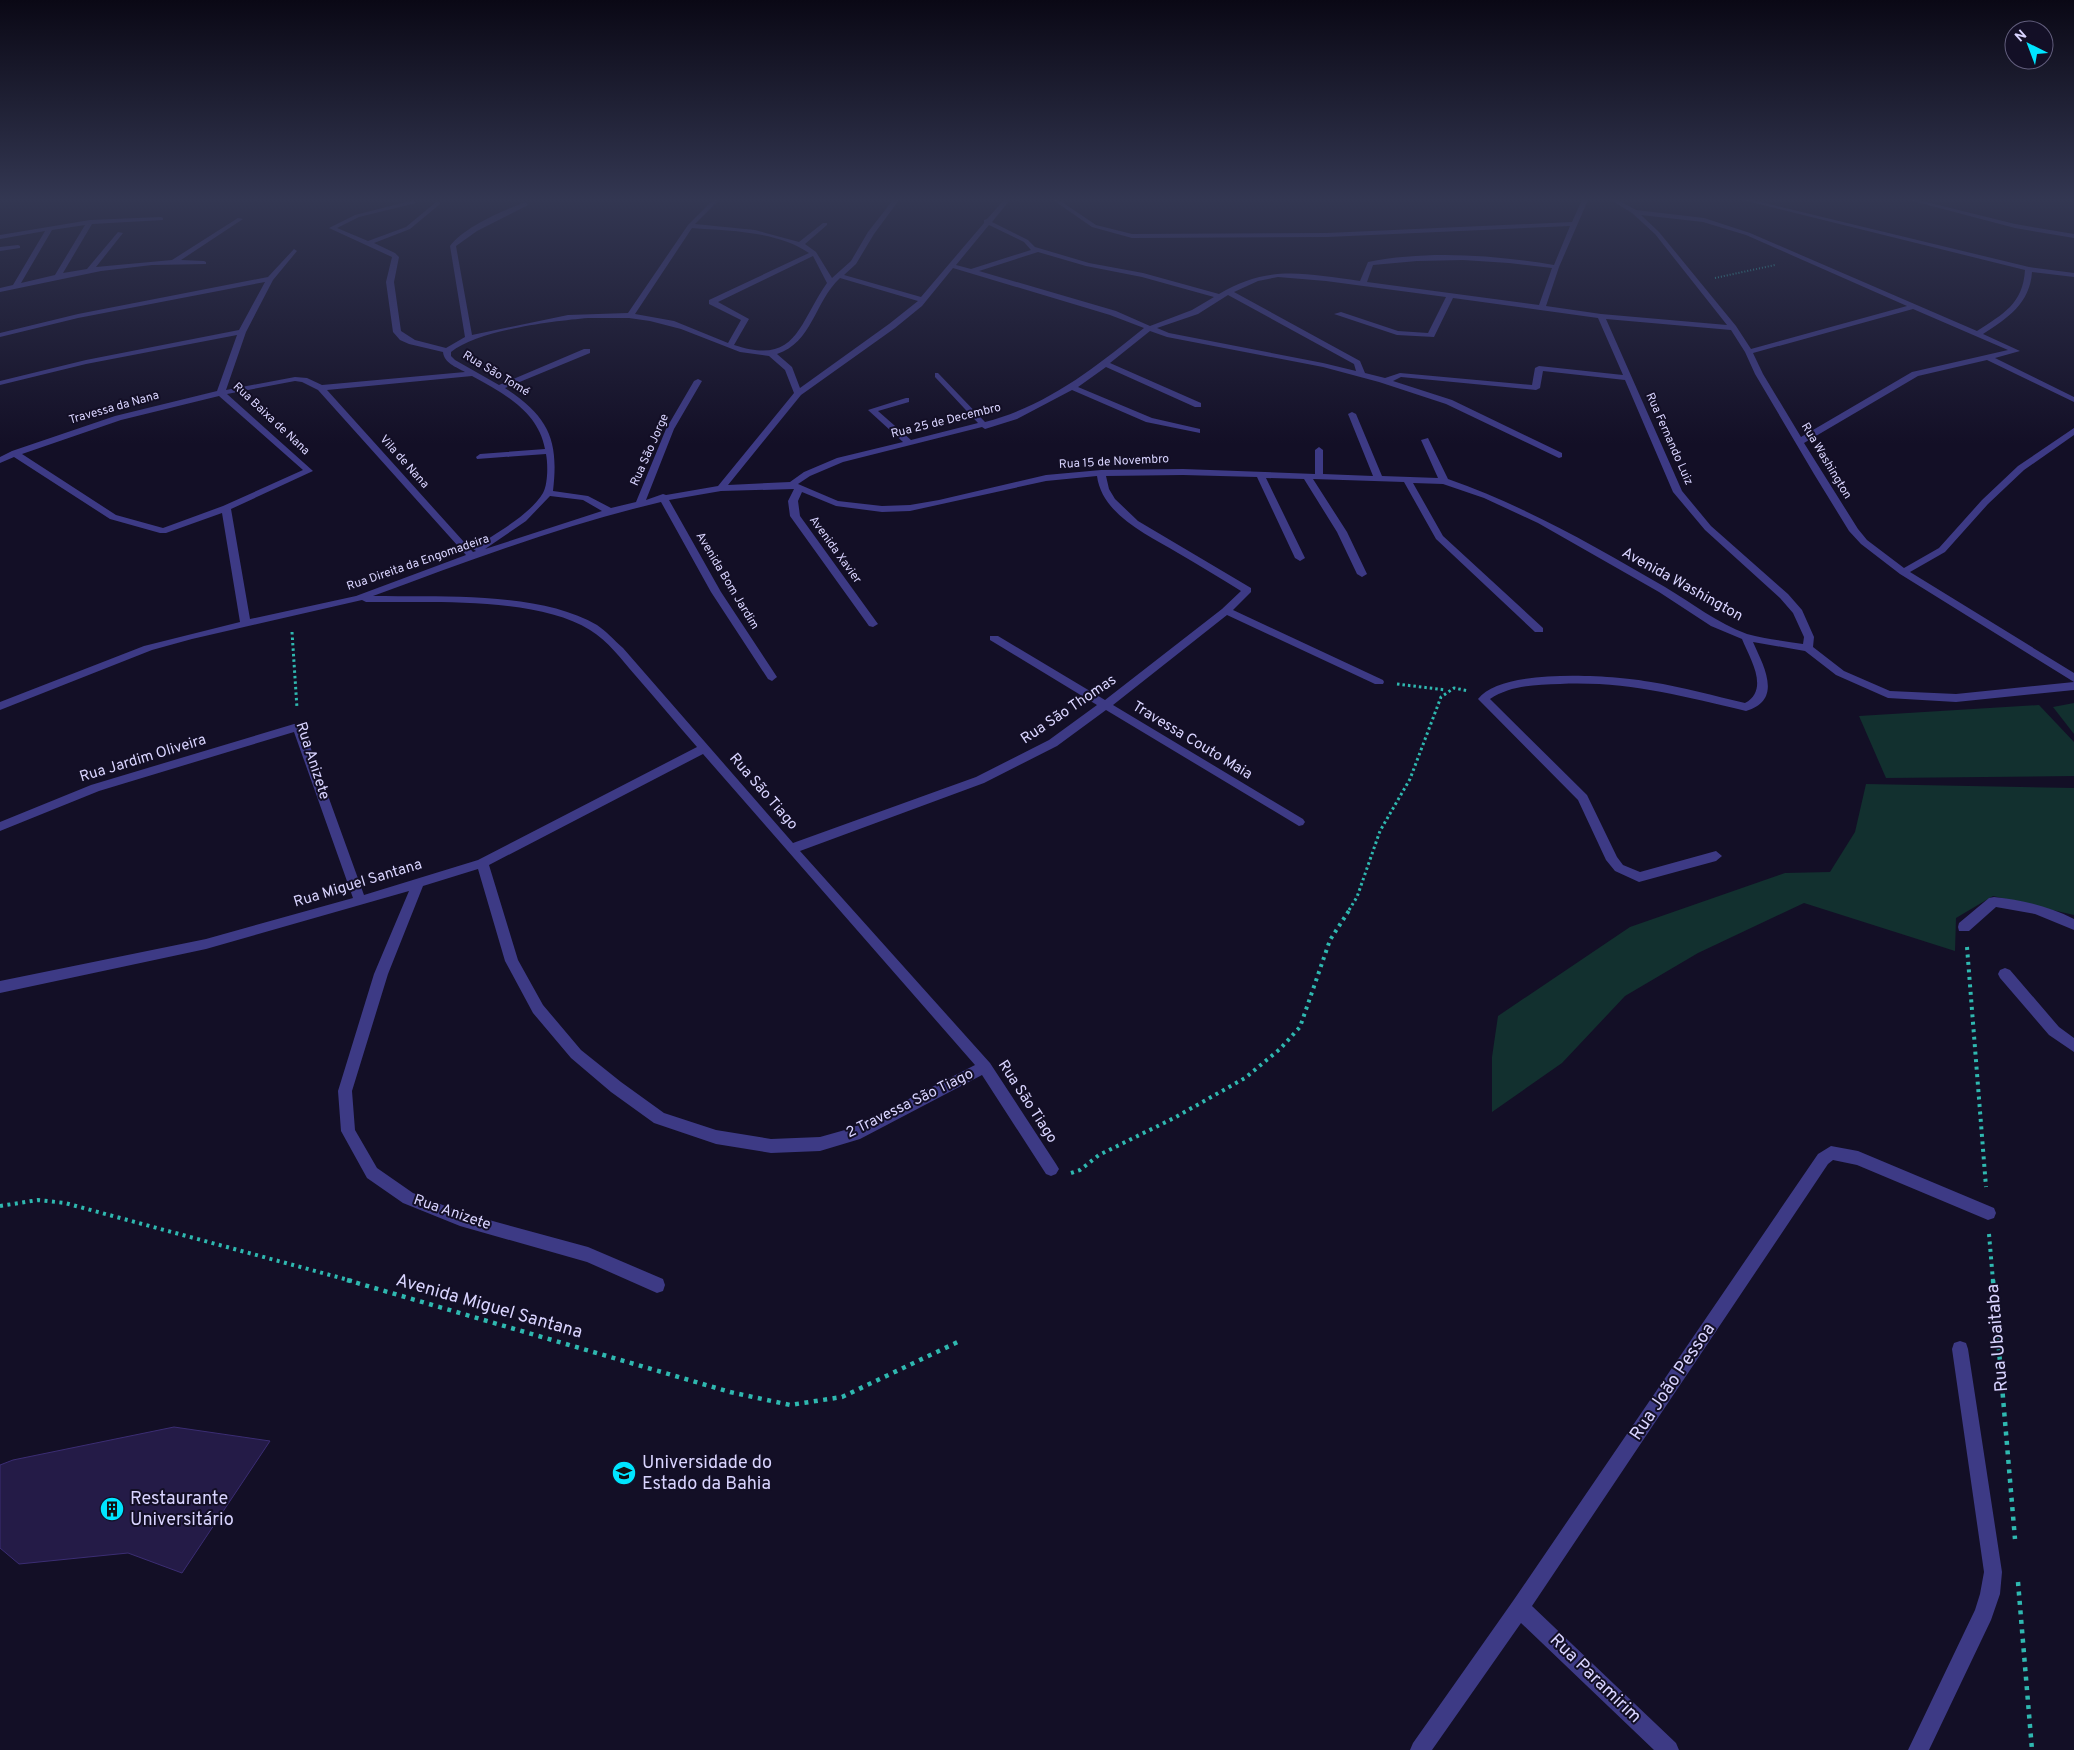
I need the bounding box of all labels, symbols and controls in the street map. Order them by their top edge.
north arrow [2004,20,2054,70]
text: N [2012,27,2031,46]
street label: Rua São Tomé [459,348,533,400]
street label: Rua Baixa de Nana [229,379,313,459]
street label: Travessa da Nana [67,387,161,429]
street label: Rua Fernando Luiz [1641,390,1697,488]
street label: Rua 25 de Decembro [889,400,1003,442]
street label: Rua São Jorge [627,411,673,489]
street label: Rua Washington [1797,420,1855,502]
street label: Vila de Nana [376,432,432,492]
street label: Rua 15 de Novembro [1059,451,1170,473]
street label: Avenida Xavier [805,513,865,587]
street label: Avenida Bom Jardim [692,529,762,633]
street label: Rua Direita da Engomadeira [345,531,491,595]
street label: Avenida Washington [1618,544,1746,626]
street label: Rua São Thomas [1018,671,1120,749]
street label: Travessa Couto Maia [1128,698,1256,784]
street label: Rua Anizete [291,720,333,802]
street label: Rua Jardim Oliveira [77,731,209,787]
street label: Rua São Tiago [725,750,801,834]
street label: Rua Miguel Santana [292,855,424,913]
street label: Rua São Tiago [993,1057,1061,1147]
street label: 2 Travessa São Tiago [843,1065,977,1143]
street label: Rua Anizete [411,1191,493,1235]
street label: Avenida Miguel Santana [393,1269,585,1345]
street label: Rua Ubaitaba [1982,1283,2014,1393]
street label: Rua João Pessoa [1625,1319,1721,1445]
place label: Universidade do Estado da Bahia [642,1452,772,1496]
school or university icon: Universidade do Estado da Bahia [611,1460,637,1486]
place label: Restaurante Universitário [130,1488,234,1532]
building icon: Restaurante Universitário [99,1496,125,1522]
street label: Rua Paramirim [1544,1629,1646,1729]

